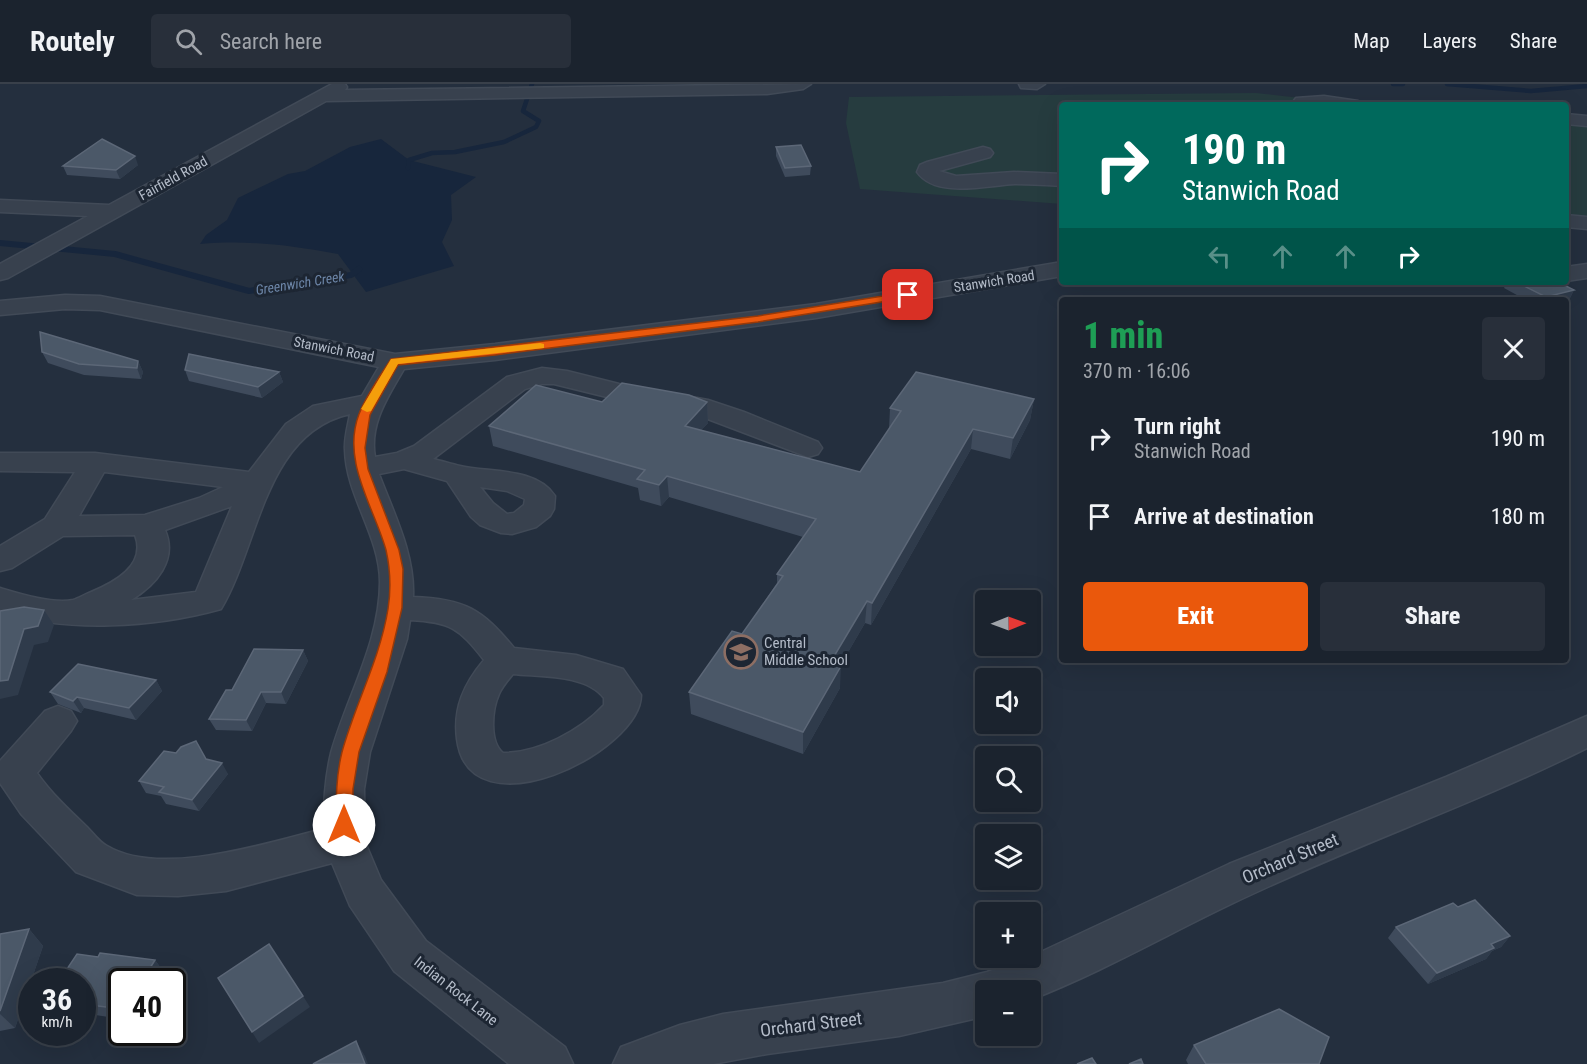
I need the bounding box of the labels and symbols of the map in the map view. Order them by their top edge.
street label: Fairfield Road [136,153,210,203]
street label: Stanwich Road [952,267,1036,295]
water label: Greenwich Creek [254,268,346,298]
pin [882,269,933,320]
street label: Stanwich Road [292,333,376,365]
north arrow [975,590,1041,656]
school or university icon: Central Middle School [723,634,759,670]
place label: Central Middle School [764,634,848,669]
position arrow [312,793,376,857]
street label: Orchard Street [1239,828,1341,888]
street label: Indian Rock Lane [411,953,501,1029]
speed limit sign: 40 [108,968,186,1046]
street label: Orchard Street [759,1007,863,1041]

